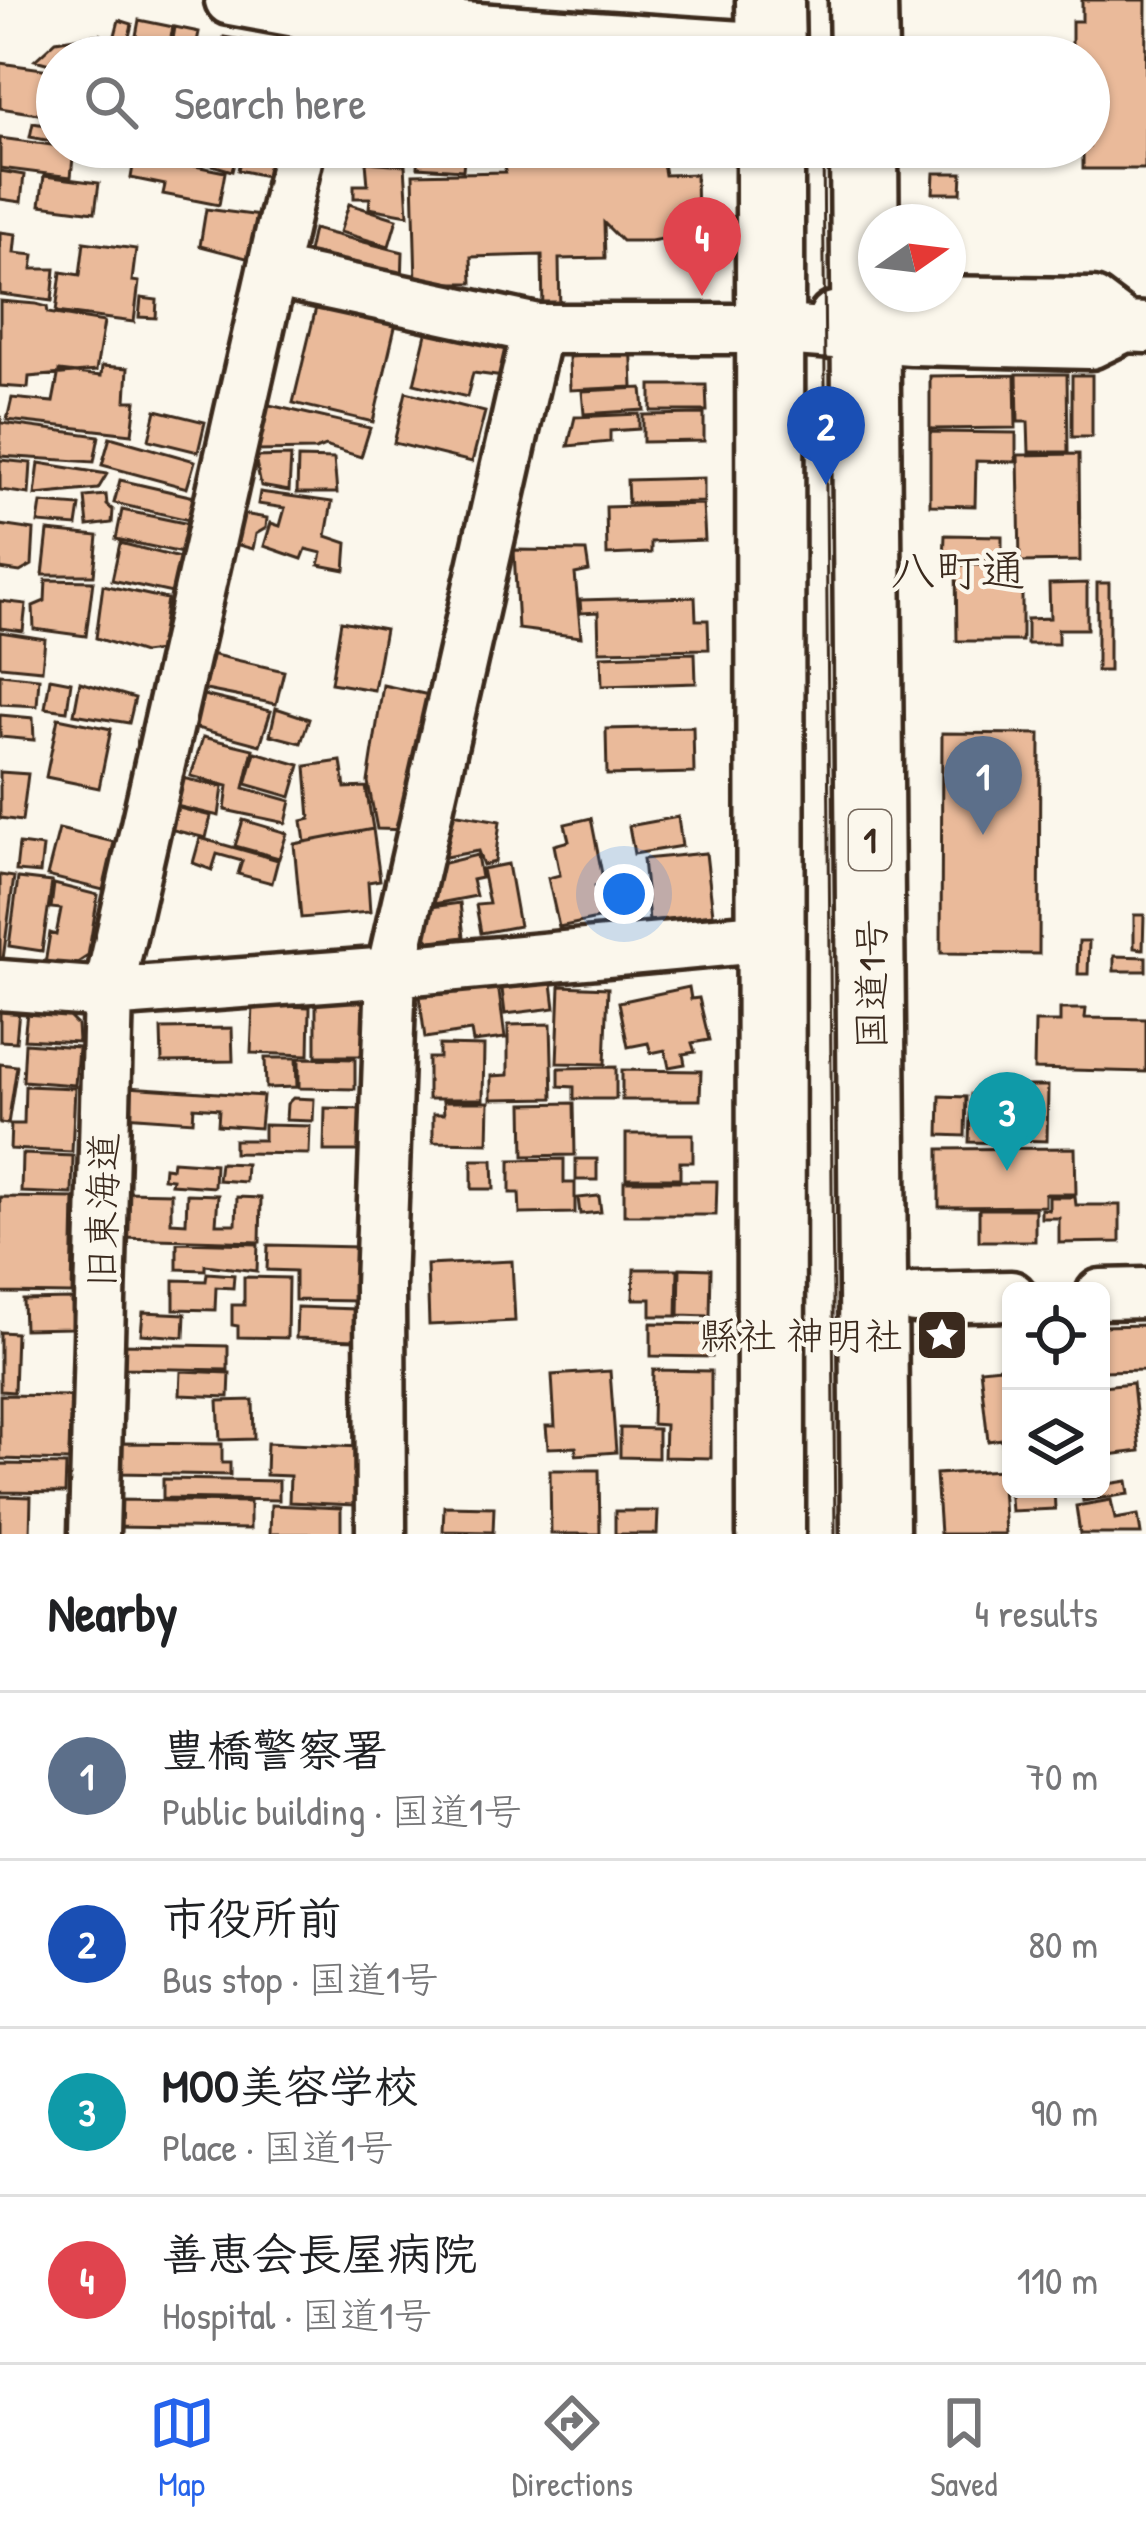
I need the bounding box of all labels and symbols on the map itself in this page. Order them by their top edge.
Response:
pin: 4 [663,197,741,296]
north arrow [858,204,966,312]
pin: 2 [787,386,865,485]
district label: 八町通 [890,539,1026,600]
pin: 1 [944,736,1022,835]
road number: 1 [849,810,891,870]
your location [594,864,654,924]
street label: 国道1号 [844,918,897,1050]
pin: 3 [968,1072,1046,1171]
street label: 旧東海道 [74,1132,129,1288]
place icon: 縣社 神明社 [914,1307,970,1363]
place label: 縣社 神明社 [699,1308,903,1361]

